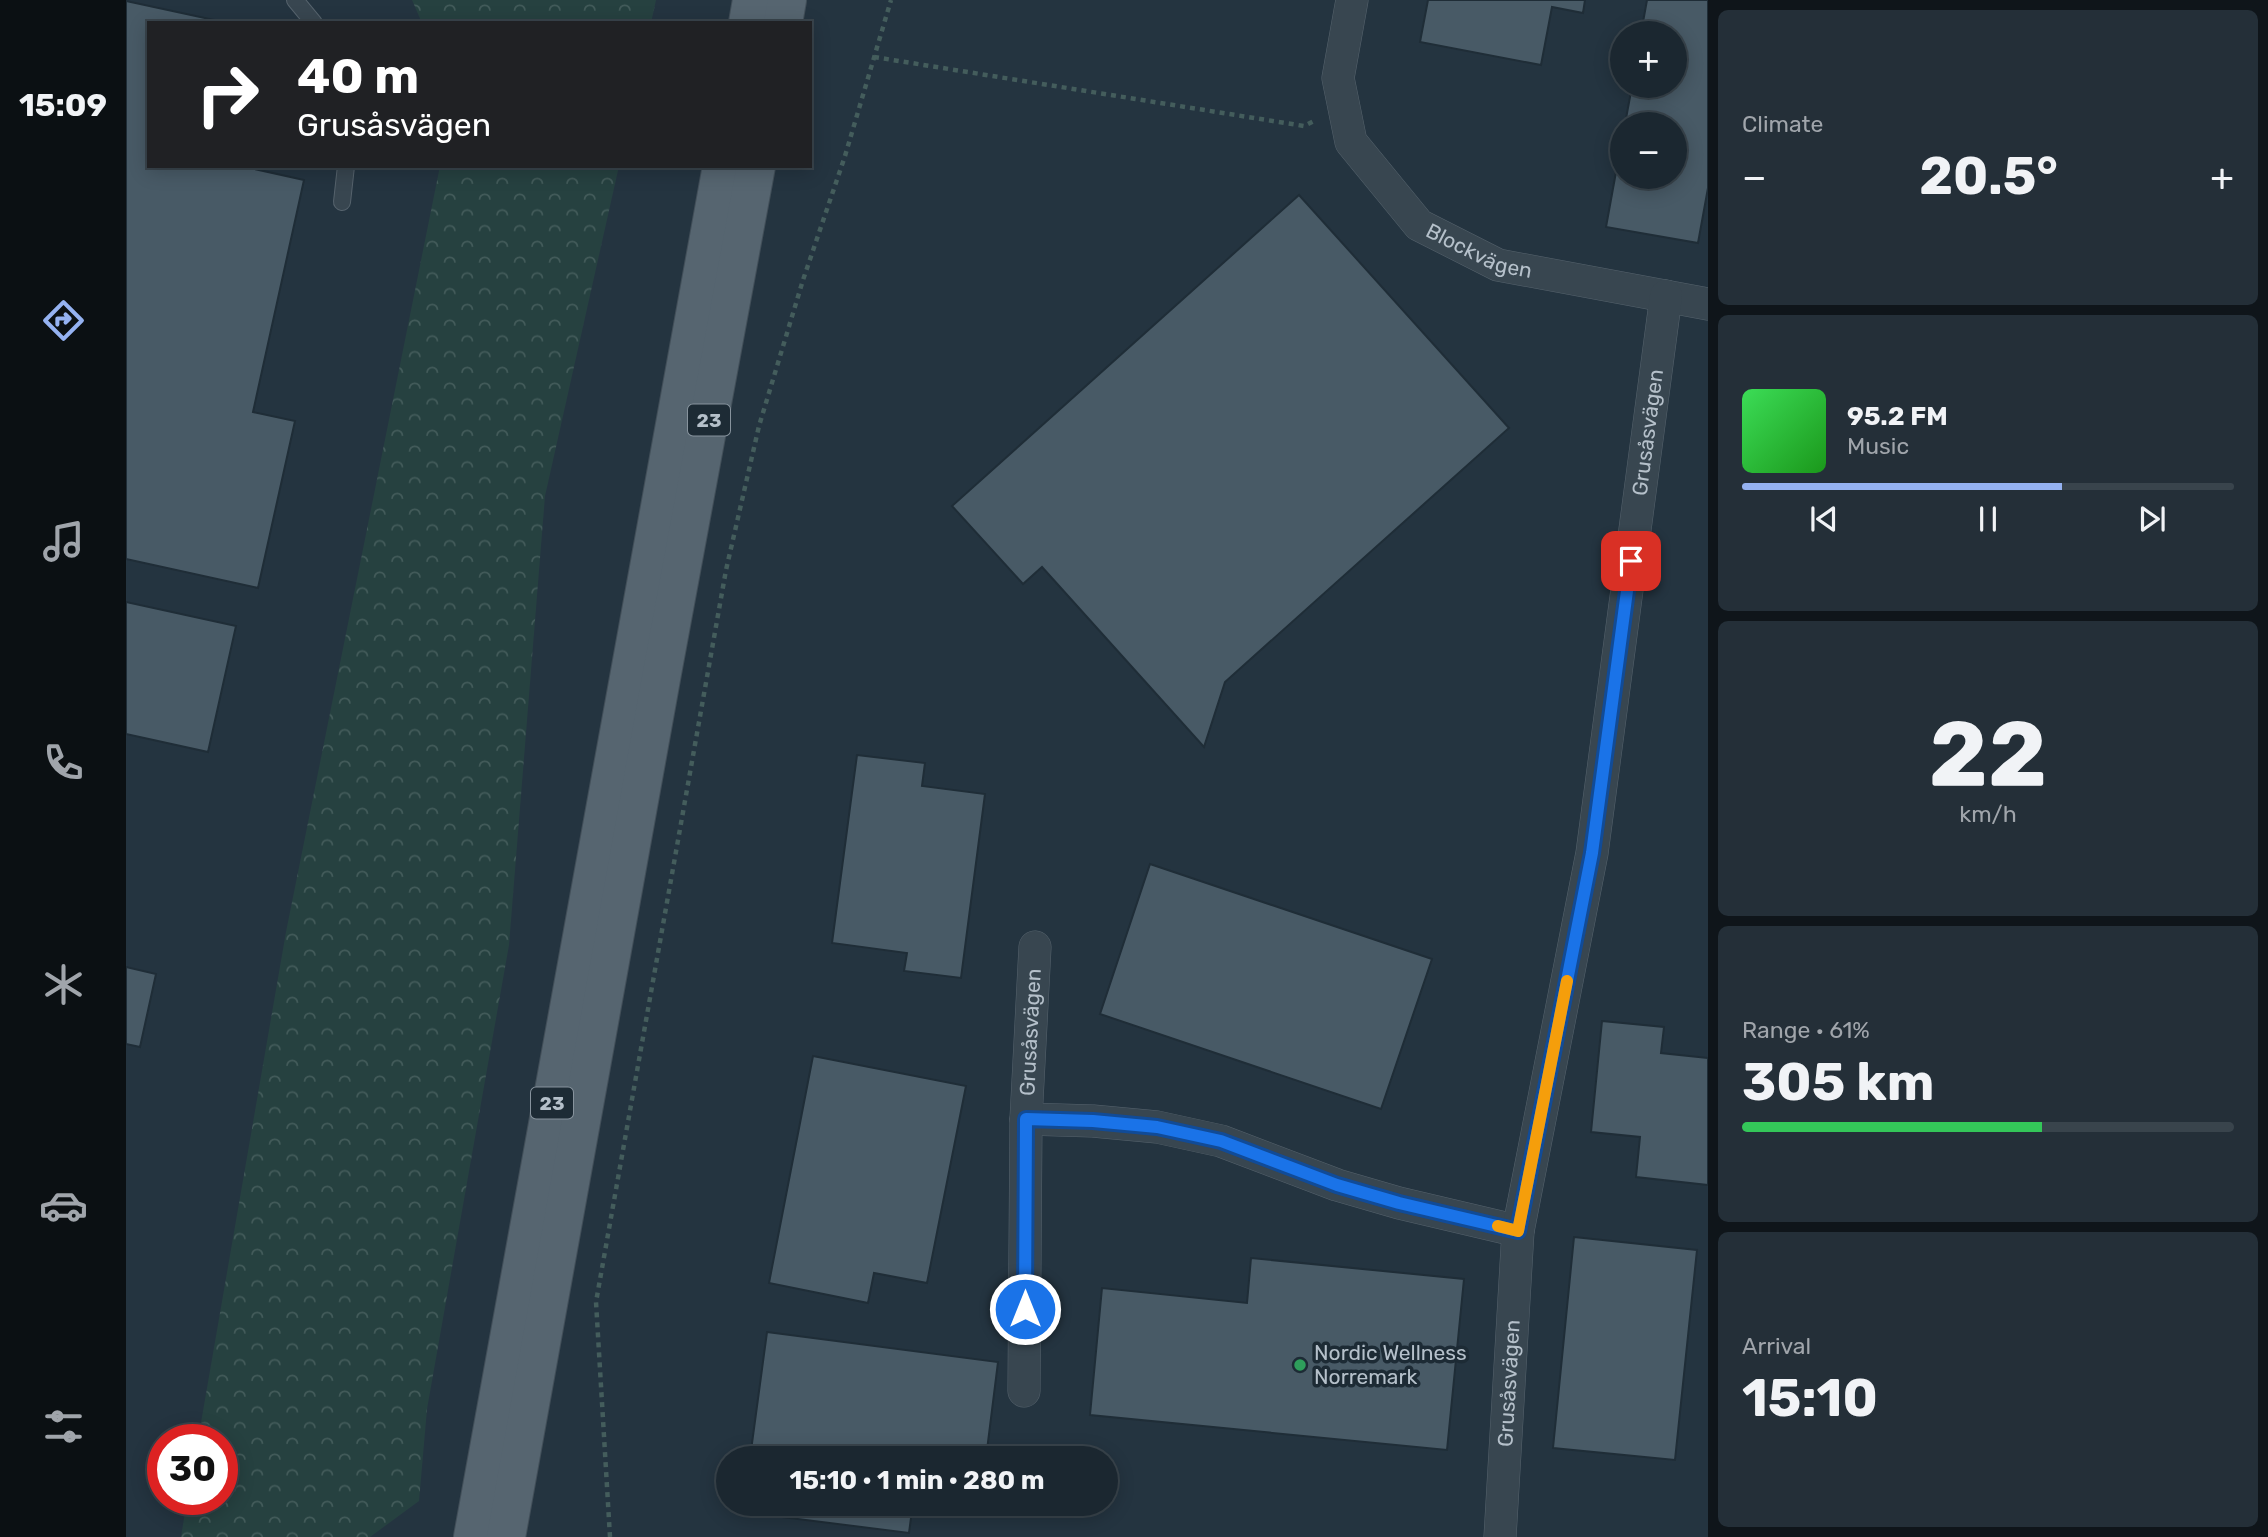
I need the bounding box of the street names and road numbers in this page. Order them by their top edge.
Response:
street label: Blockvägen [1422,218,1534,283]
street label: Grusåsvägen [1627,368,1668,497]
road number: 23 [688,404,730,436]
street label: Grusåsvägen [1014,968,1046,1096]
road number: 23 [531,1088,573,1119]
street label: Grusåsvägen [1492,1319,1525,1448]

